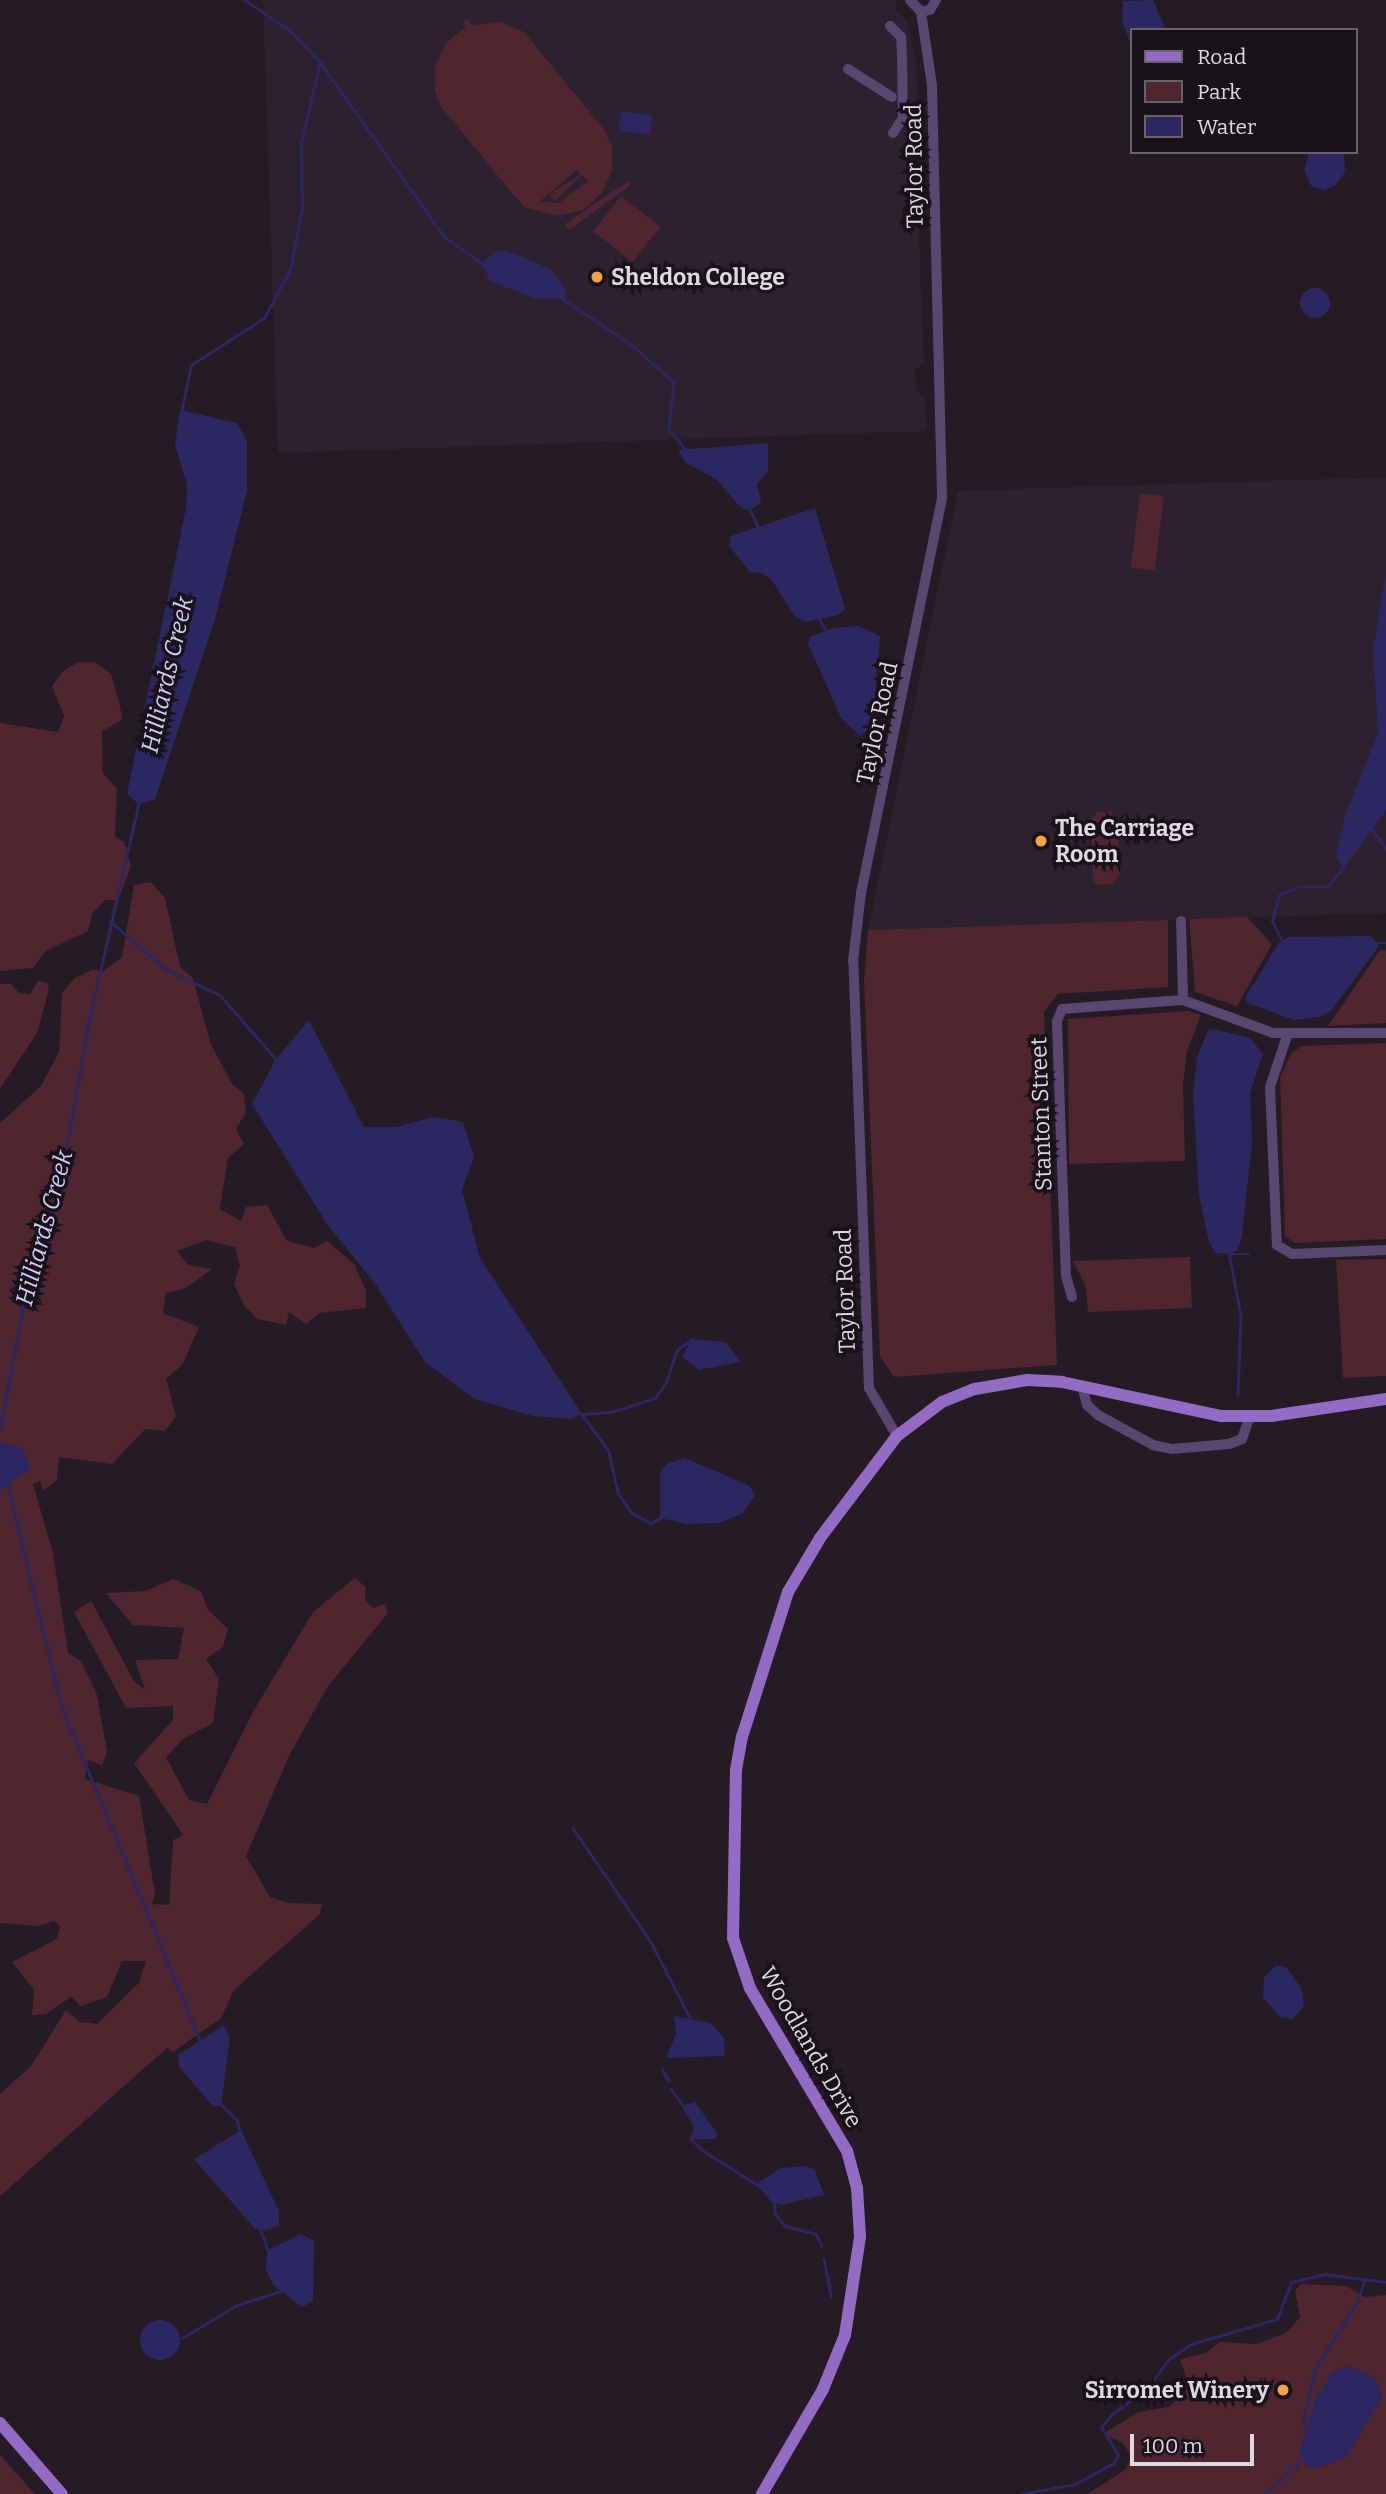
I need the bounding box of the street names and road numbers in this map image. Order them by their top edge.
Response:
street label: Taylor Road [899,103,929,229]
street label: Taylor Road [851,659,903,787]
street label: Stanton Street [1025,1037,1057,1191]
street label: Taylor Road [829,1228,861,1354]
street label: Woodlands Drive [754,1962,868,2132]

